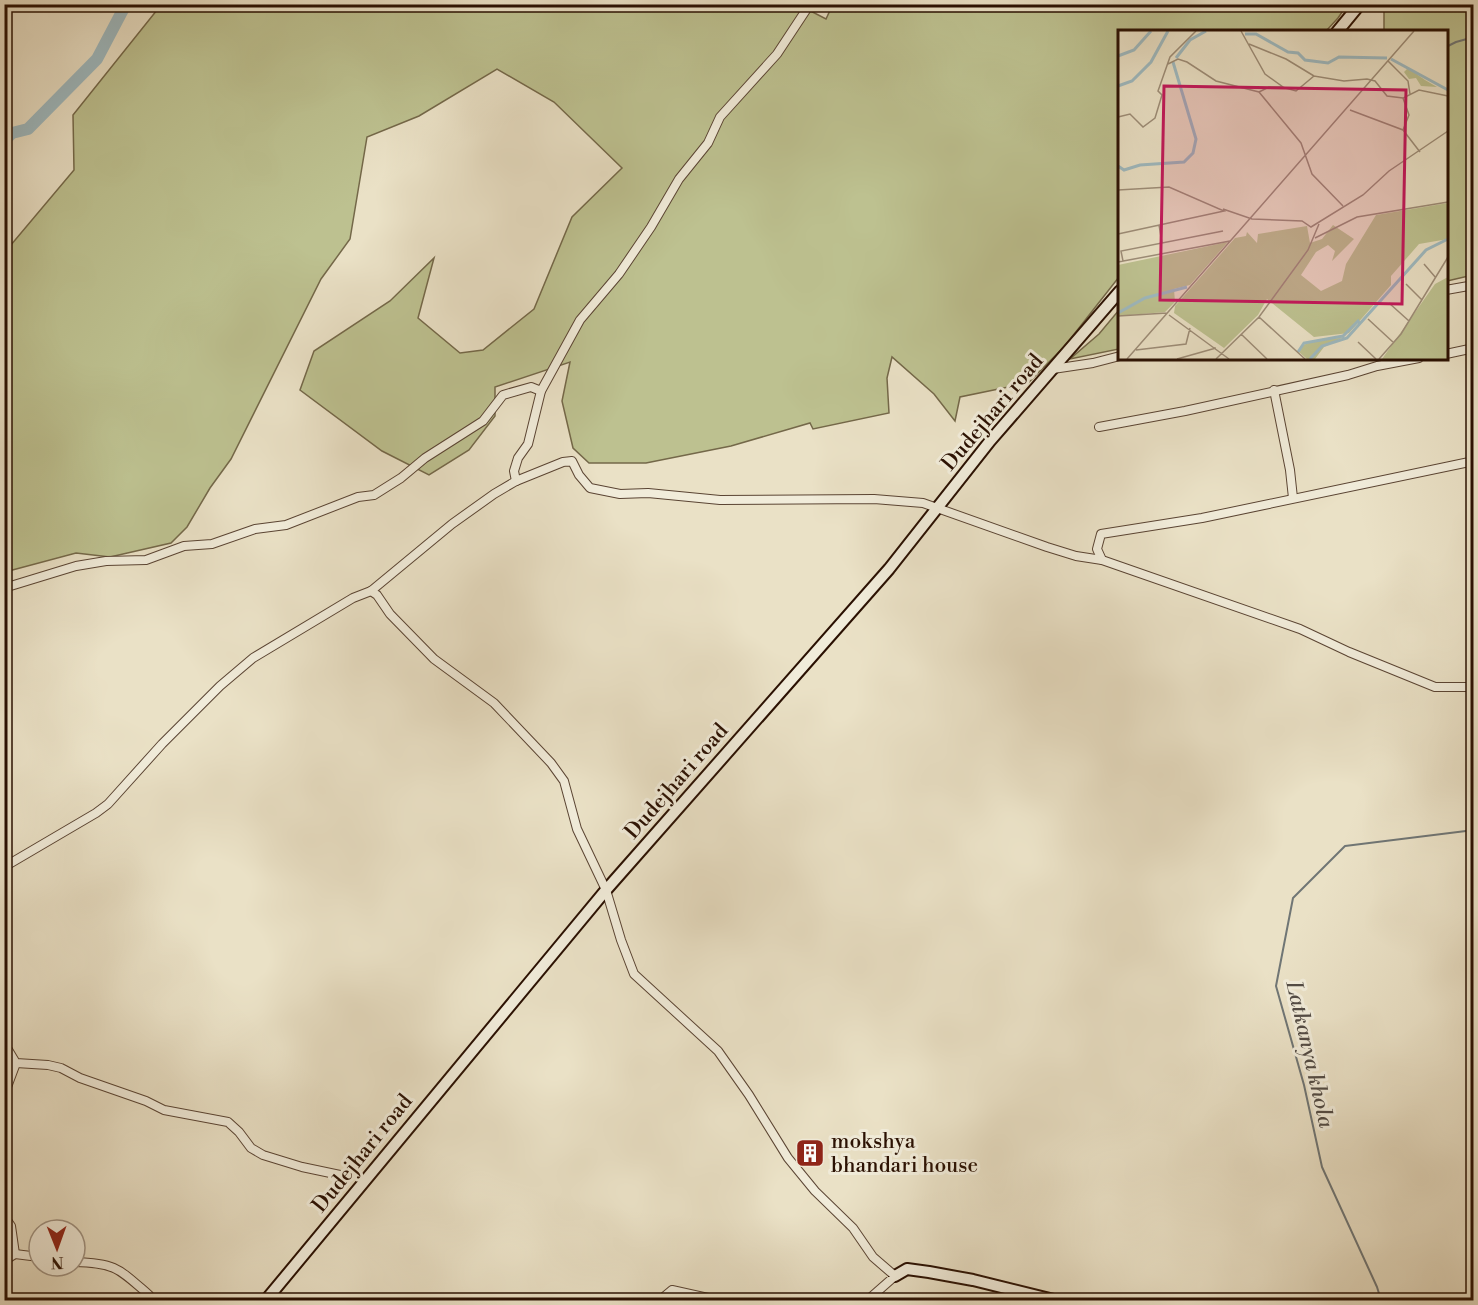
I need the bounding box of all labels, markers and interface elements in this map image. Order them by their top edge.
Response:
inset map [1118,30,1448,360]
street label: Dudejhari road [936,349,1049,476]
street label: Dudejhari road [619,718,734,845]
water label: Latkanya khola [1279,977,1340,1131]
street label: Dudejhari road [307,1089,418,1218]
place label: mokshya bhandari house [831,1129,978,1179]
building icon: mokshya bhandari house [794,1137,826,1169]
north arrow [27,1218,87,1278]
text: N [50,1252,64,1272]

